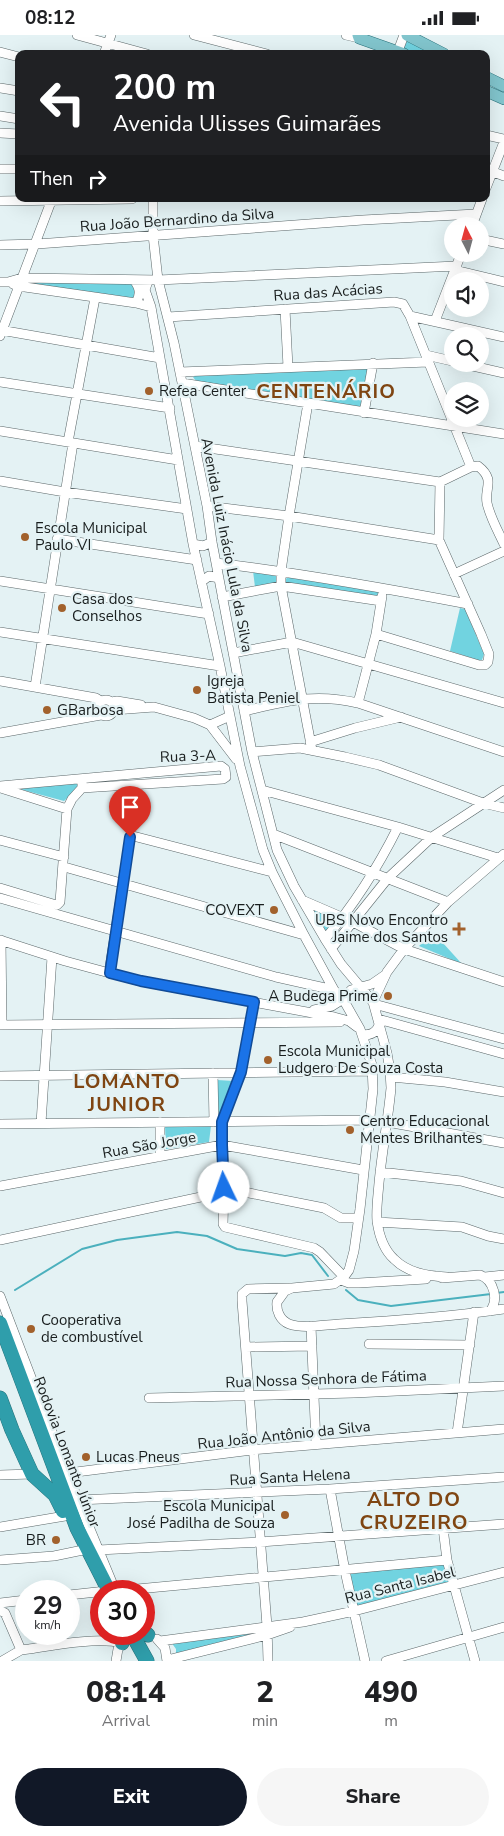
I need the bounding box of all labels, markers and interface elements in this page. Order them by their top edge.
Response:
text: 08:12 [25,5,75,31]
text: 200 m [113,64,216,111]
icon: left [30,70,95,135]
text: Avenida Ulisses Guimarães [113,109,381,139]
icon: right [83,165,111,193]
text: Then [30,166,73,192]
street label: Rua João Bernardino da Silva [79,203,275,237]
north arrow [444,217,489,263]
map controls [444,217,489,427]
button: sound [444,272,489,317]
street label: Rua das Acácias [273,278,383,306]
button: search [444,327,489,372]
district label: CENTENÁRIO [256,378,396,405]
place label: Refea Center [159,381,247,401]
button: layers [444,382,489,427]
marker: Refea Center [143,385,155,397]
street label: Avenida Luiz Inácio Lula da Silva [196,436,258,654]
place label: Escola Municipal Paulo VI [35,518,148,555]
marker: Escola Municipal Paulo VI [19,531,31,543]
place label: Casa dos Conselhos [72,589,142,626]
marker: Casa dos Conselhos [56,602,68,614]
place label: Igreja Batista Peniel [207,671,300,708]
marker: Igreja Batista Peniel [191,684,203,696]
place label: GBarbosa [57,700,124,720]
marker: GBarbosa [41,704,53,716]
street label: Rua 3-A [160,745,217,767]
pin [109,786,151,837]
icon: arrive [116,793,144,821]
place label: COVEXT [205,900,264,920]
marker: COVEXT [268,904,280,916]
place label: UBS Novo Encontro Jaime dos Santos [315,910,448,947]
marker: UBS Novo Encontro Jaime dos Santos [452,922,466,936]
place label: A Budega Prime [268,986,378,1006]
marker: A Budega Prime [382,990,394,1002]
place label: Escola Municipal Ludgero De Souza Costa [278,1041,443,1078]
marker: Escola Municipal Ludgero De Souza Costa [262,1054,274,1066]
district label: LOMANTO JUNIOR [73,1068,181,1118]
place label: Centro Educacional Mentes Brilhantes [360,1111,490,1148]
marker: Centro Educacional Mentes Brilhantes [344,1124,356,1136]
street label: Rua São Jorge [101,1127,197,1163]
position arrow [197,1161,249,1213]
place label: Cooperativa de combustível [41,1310,143,1347]
marker: Cooperativa de combustível [25,1323,37,1335]
street label: Rua Nossa Senhora de Fátima [225,1365,427,1393]
street label: Rodovia Lomanto Júnior [29,1374,105,1531]
street label: Rua João Antônio da Silva [197,1416,371,1454]
place label: Lucas Pneus [96,1447,180,1467]
marker: Lucas Pneus [80,1451,92,1463]
street label: Rua Santa Helena [229,1464,351,1490]
district label: ALTO DO CRUZEIRO [359,1486,469,1536]
place label: Escola Municipal José Padilha de Souza [126,1496,276,1533]
marker: Escola Municipal José Padilha de Souza [279,1509,291,1521]
place label: BR [26,1530,46,1550]
marker: BR [50,1534,62,1546]
street label: Rua Santa Isabel [343,1561,458,1608]
speed limit sign: 30 [90,1580,155,1645]
text: 29 [32,1589,63,1623]
text: km/h [34,1617,61,1633]
text: 08:14 [86,1672,166,1713]
text: 2 [256,1672,274,1713]
text: 490 [364,1672,418,1713]
text: Arrival [102,1710,150,1732]
text: min [252,1710,278,1732]
text: m [384,1710,398,1732]
button: Exit [15,1768,247,1826]
button: Share [257,1768,489,1826]

